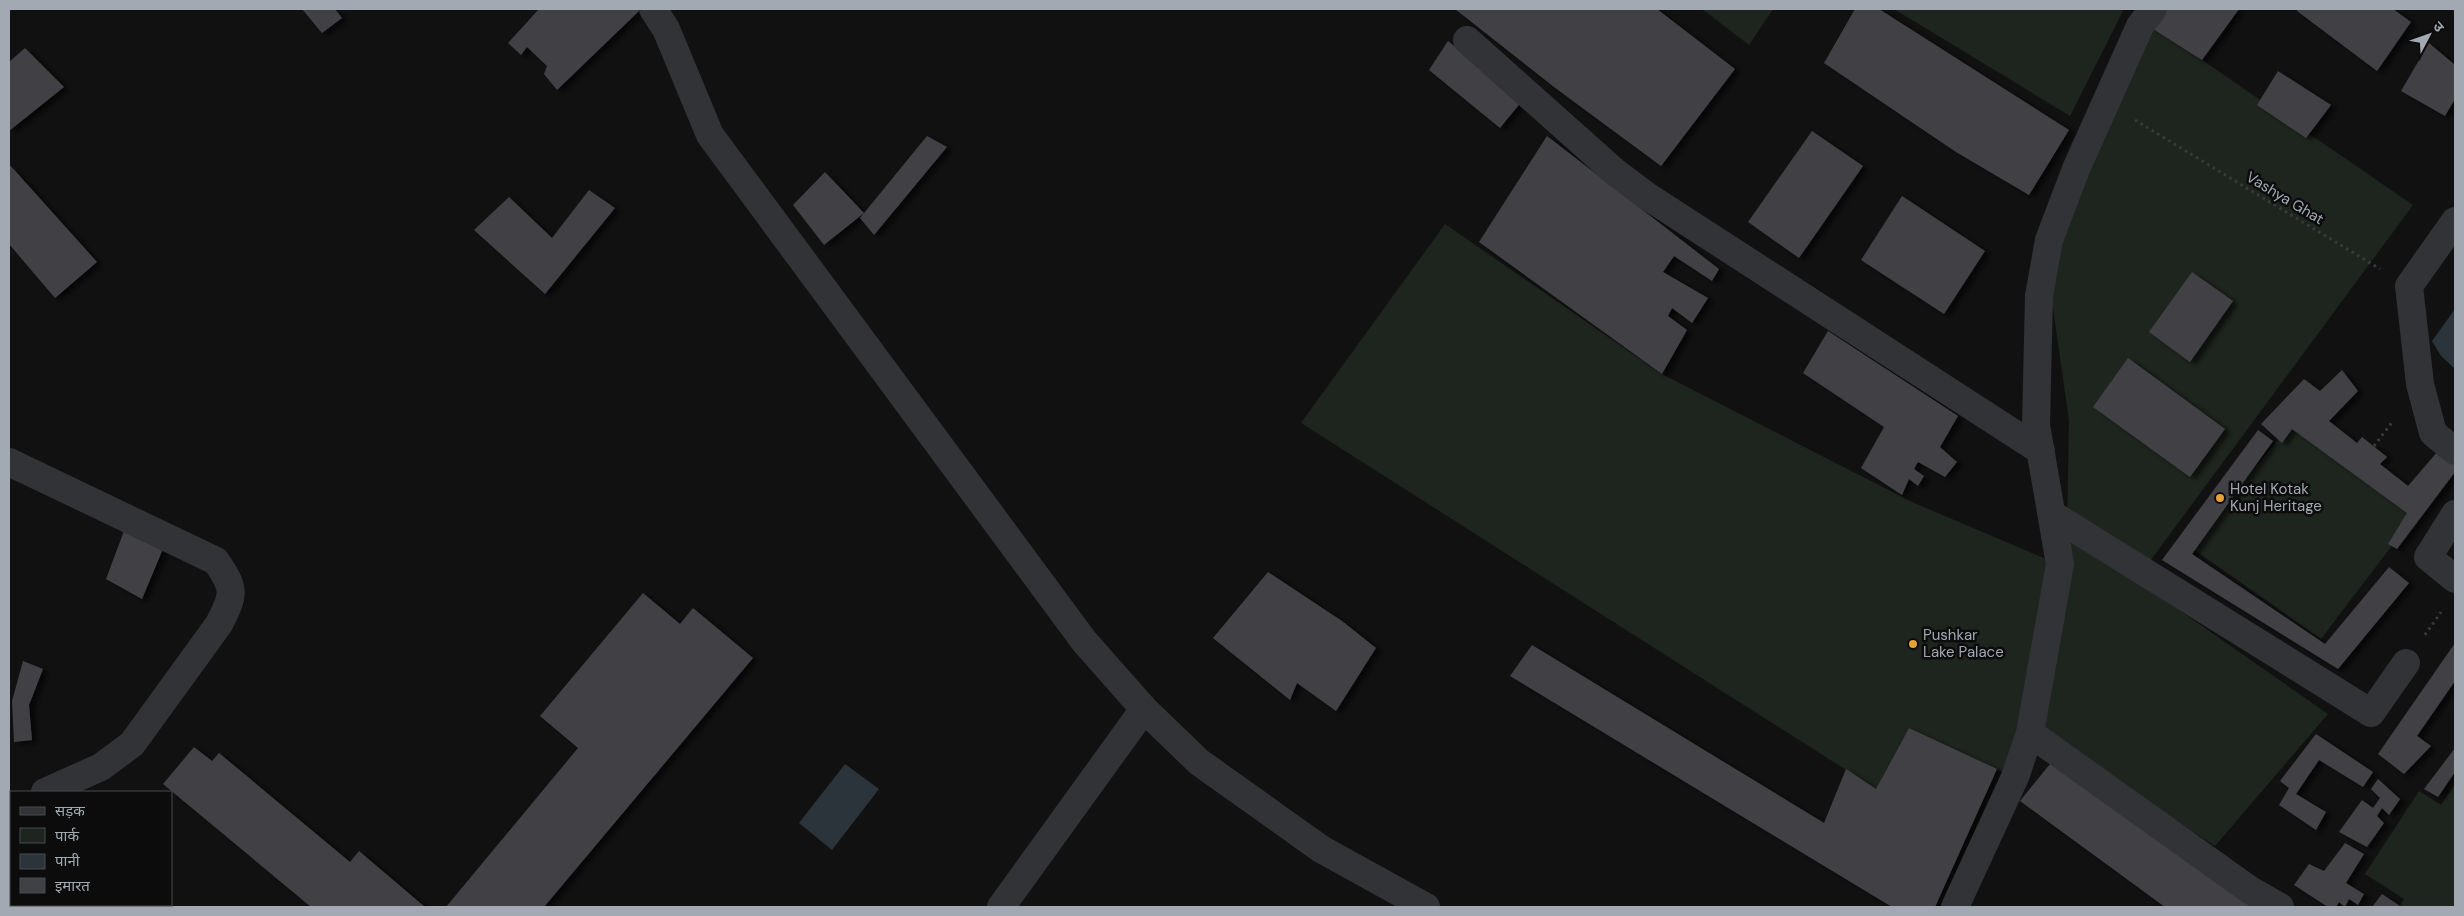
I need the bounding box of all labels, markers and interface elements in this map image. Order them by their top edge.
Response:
north arrow [2404,10,2454,60]
text: उ [2429,17,2449,36]
street label: Vashya Ghat [2243,167,2328,229]
place label: Hotel Kotak Kunj Heritage [2230,479,2322,516]
marker: Hotel Kotak Kunj Heritage [2214,492,2226,504]
place label: Pushkar Lake Palace [1923,625,2004,662]
marker: Pushkar Lake Palace [1907,638,1919,650]
legend [10,791,172,906]
text: सड़क [55,801,85,821]
text: पार्क [55,826,79,846]
text: पानी [55,851,81,871]
text: इमारत [55,876,90,896]

